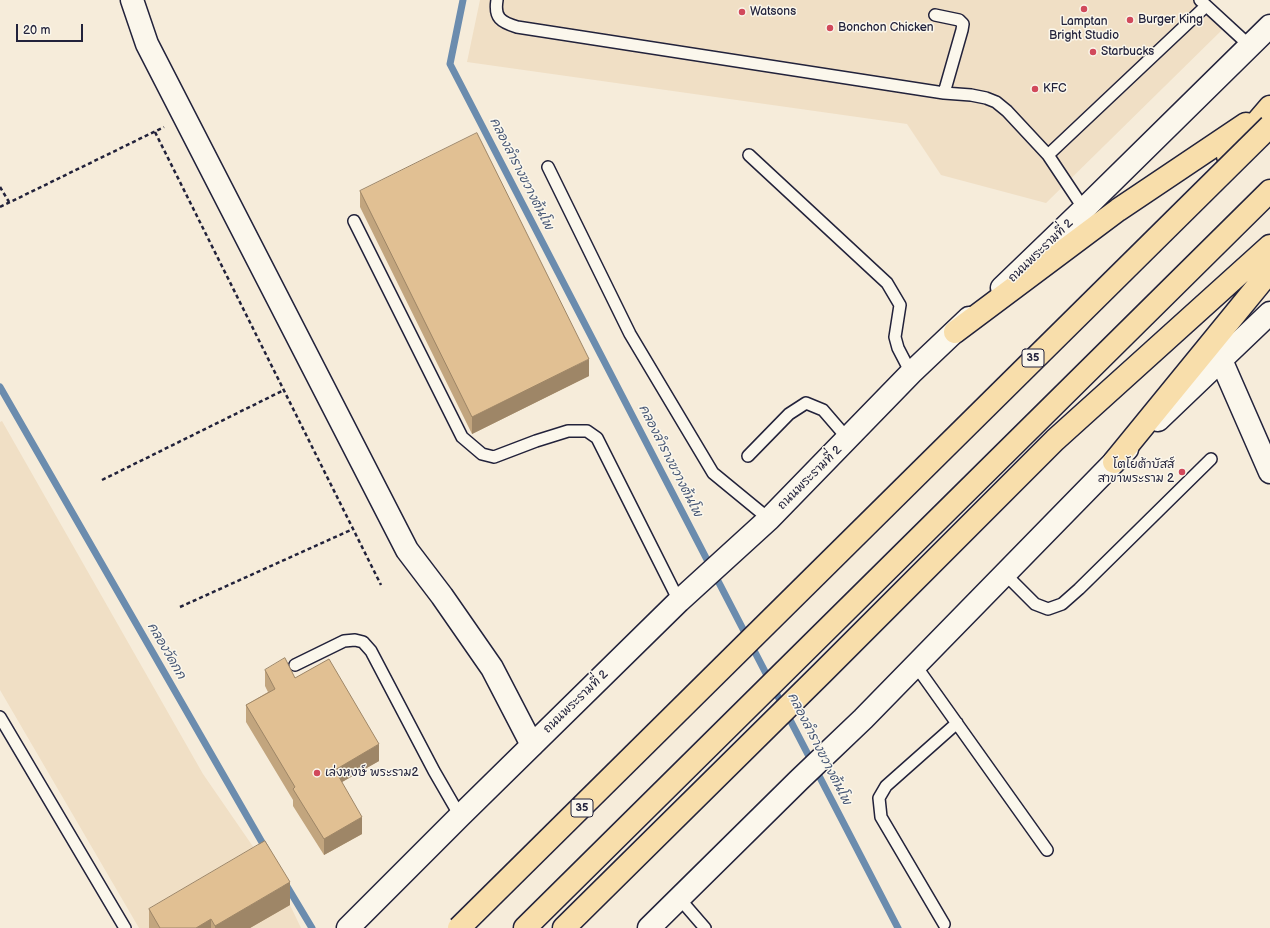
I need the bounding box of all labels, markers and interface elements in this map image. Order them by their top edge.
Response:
marker: Lamptan Bright Studio [1079,4,1089,14]
place label: Watsons [750,5,796,19]
marker: Watsons [737,7,747,17]
place label: Burger King [1138,13,1203,27]
place label: Lamptan Bright Studio [1049,15,1119,43]
marker: Burger King [1125,15,1135,25]
scale bar [18,16,85,42]
place label: Bonchon Chicken [838,21,934,35]
text: 20 m [23,23,50,38]
marker: Bonchon Chicken [825,23,835,33]
place label: Starbucks [1101,45,1154,59]
marker: Starbucks [1088,47,1098,57]
place label: KFC [1043,82,1066,96]
marker: KFC [1030,84,1040,94]
water label: คลองลำรางขวางต้นโพ [486,115,556,233]
street label: ถนนพระรามที่ 2 [1006,217,1076,285]
road number: 35 [1022,349,1044,367]
water label: คลองลำรางขวางต้นโพ [635,402,705,520]
street label: ถนนพระรามที่ 2 [775,443,845,513]
place label: โตโยต้าบัสส์ สาขาพระราม 2 [1098,458,1174,486]
marker: โตโยต้าบัสส์ สาขาพระราม 2 [1177,467,1187,477]
water label: คลองวัดกก [144,620,188,682]
street label: ถนนพระรามที่ 2 [541,668,611,736]
water label: คลองลำรางขวางต้นโพ [784,690,854,808]
place label: เล่งหงษ์ พระราม2 [325,766,419,780]
marker: เล่งหงษ์ พระราม2 [312,768,322,778]
road number: 35 [571,799,593,817]

